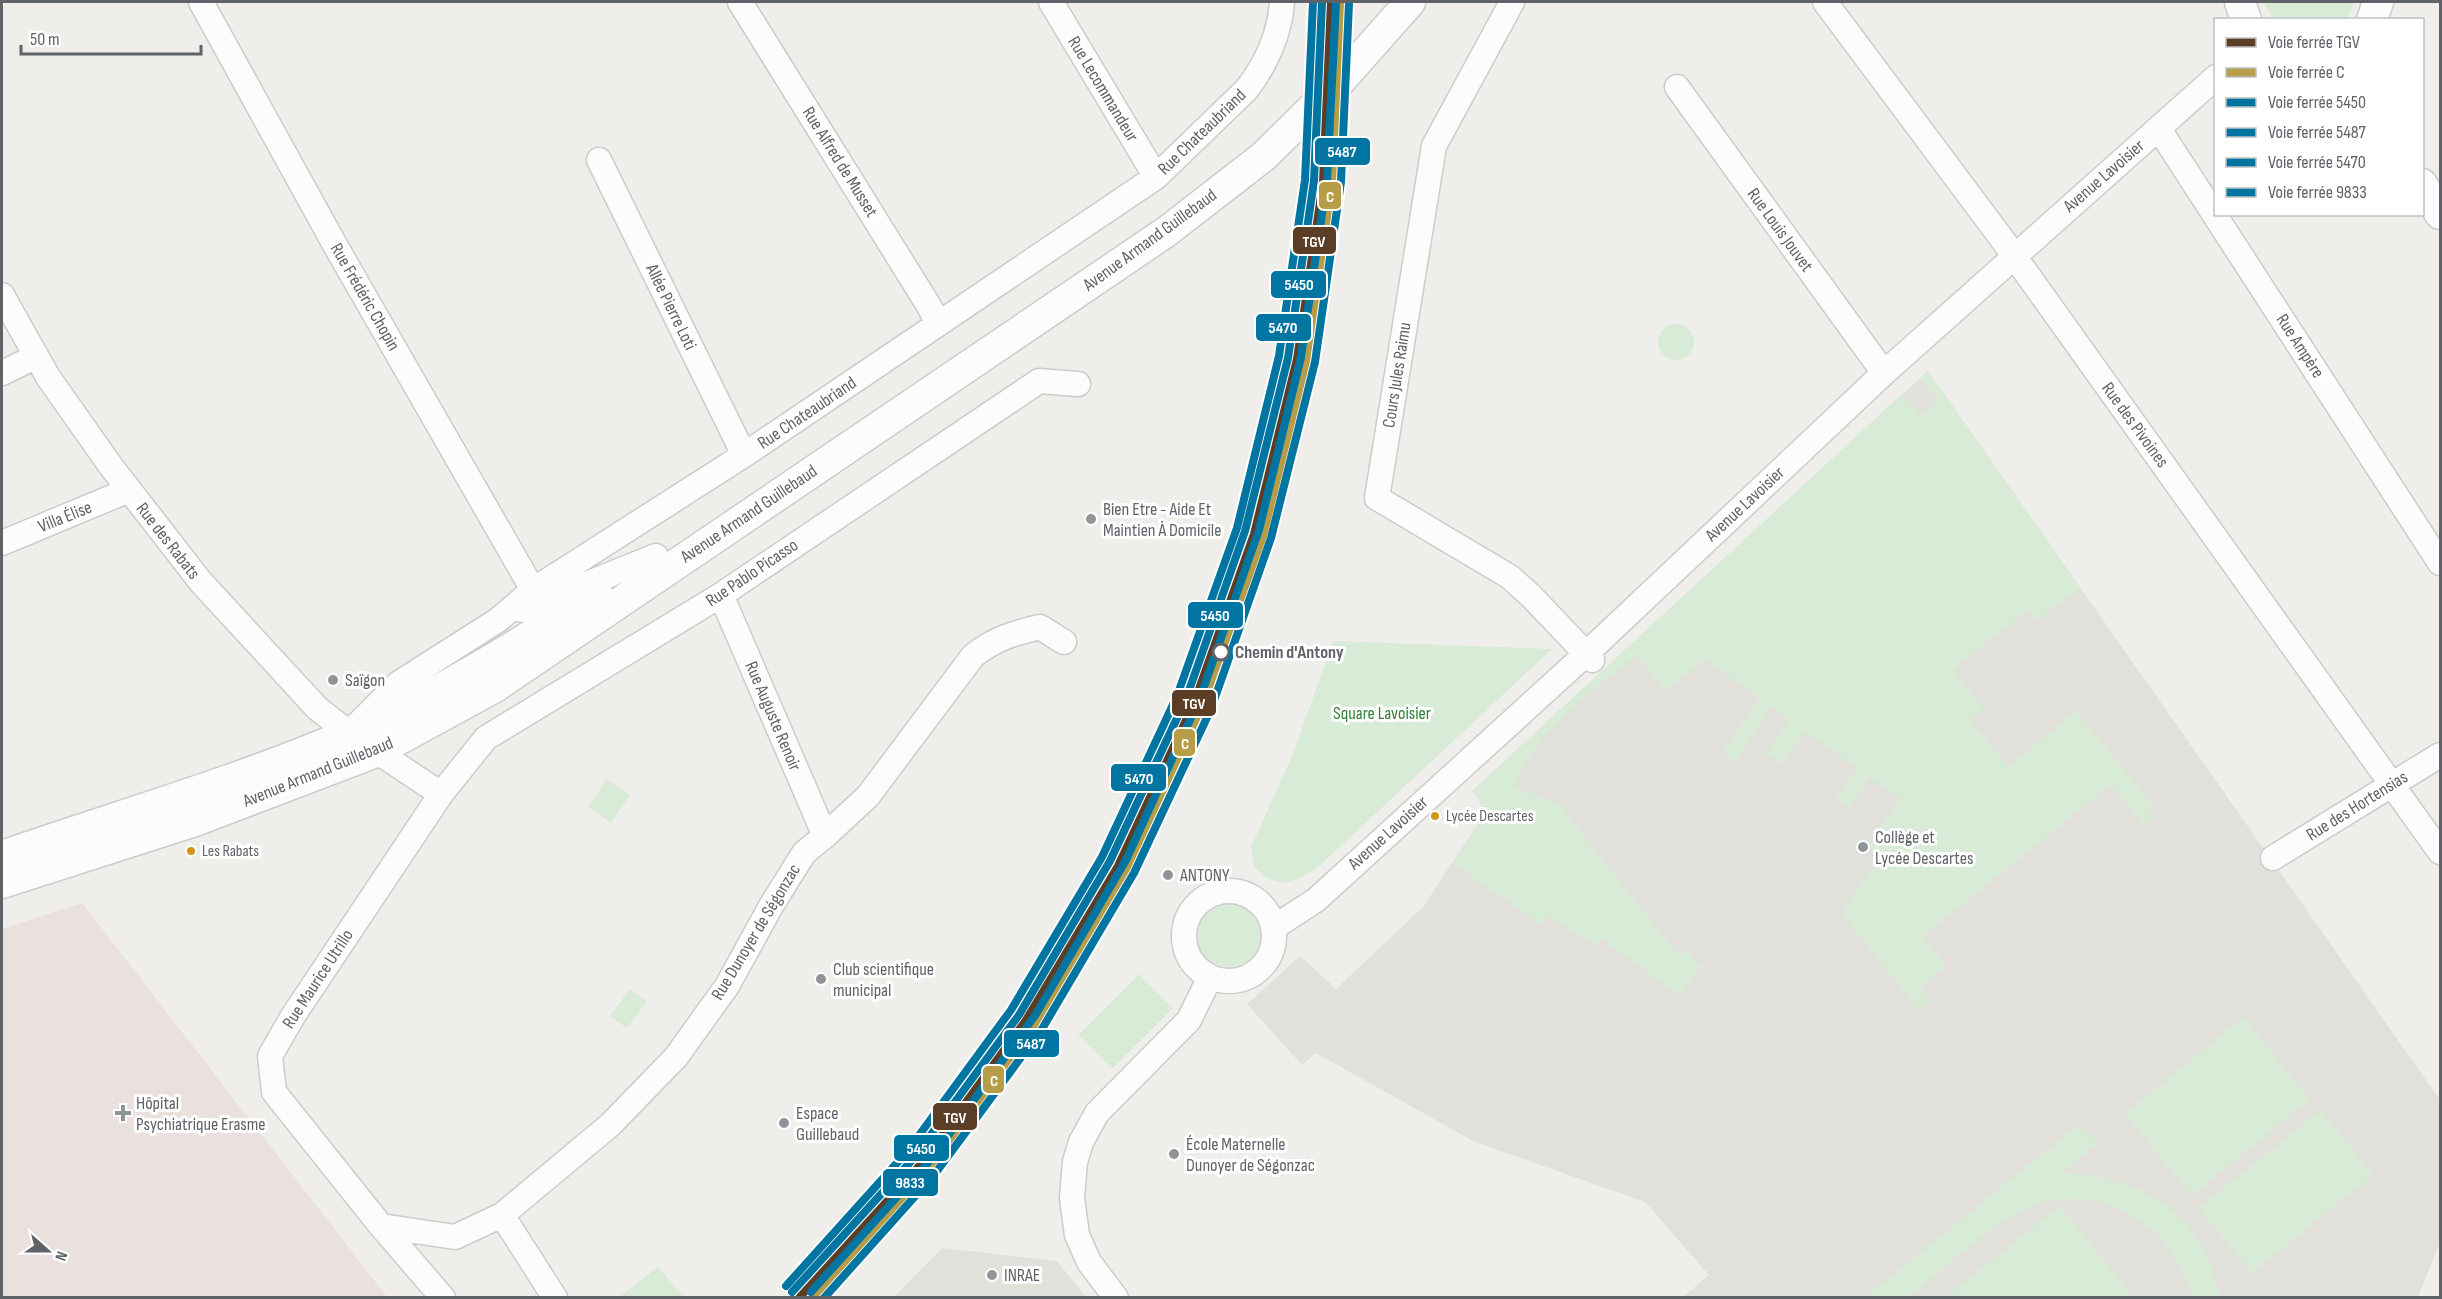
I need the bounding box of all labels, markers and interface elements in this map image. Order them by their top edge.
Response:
scale bar [21,18,201,56]
legend [2214,18,2424,216]
text: 50 m [30,29,60,50]
street label: Rue Lecommandeur [1063,32,1143,146]
text: Voie ferrée TGV [2268,32,2360,53]
text: Voie ferrée C [2268,62,2345,83]
street label: Rue Chateaubriand [1154,85,1250,179]
text: Voie ferrée 5450 [2268,92,2366,113]
street label: Rue Alfred de Musset [798,103,883,221]
text: Voie ferrée 5487 [2268,122,2367,143]
street label: Avenue Lavoisier [2059,135,2149,217]
line badge: 5487 [1314,137,1371,166]
text: 5487 [1328,143,1357,162]
text: Voie ferrée 5470 [2268,152,2366,173]
line badge: C [1318,181,1342,210]
text: Voie ferrée 9833 [2268,182,2367,203]
street label: Rue Louis Jouvet [1743,184,1818,276]
street label: Avenue Armand Guillebaud [1078,185,1221,296]
text: C [1326,188,1334,207]
line badge: TGV [1292,226,1337,255]
text: TGV [1303,233,1326,252]
street label: Rue Frédéric Chopin [326,240,404,354]
street label: Allée Pierre Loti [641,260,701,353]
line badge: 5450 [1270,270,1327,299]
text: 5450 [1284,276,1314,295]
street label: Rue Ampère [2271,310,2329,382]
line badge: 5470 [1255,313,1312,342]
text: 5470 [1269,319,1297,338]
street label: Cours Jules Raimu [1378,321,1416,429]
street label: Rue Chateaubriand [754,372,860,454]
street label: Rue des Pivoines [2097,378,2173,472]
street label: Avenue Armand Guillebaud [676,461,821,568]
street label: Avenue Lavoisier [1700,462,1789,547]
street label: Villa Élise [35,497,95,537]
street label: Rue des Rabats [132,499,204,583]
place label: Bien Etre - Aide Et Maintien À Domicile [1103,499,1221,541]
marker: Bien Etre - Aide Et Maintien À Domicile [1084,512,1098,526]
street label: Rue Pablo Picasso [702,535,802,611]
line badge: 5450 [1187,601,1244,629]
text: 5450 [1200,607,1230,626]
place label: Chemin d'Antony [1235,642,1344,663]
marker: Chemin d'Antony [1212,643,1230,661]
street label: Rue Auguste Renoir [741,658,805,774]
place label: Saïgon [345,670,385,691]
marker: Saïgon [326,673,340,687]
line badge: TGV [1171,689,1217,717]
text: TGV [1183,695,1206,714]
park label: Square Lavoisier [1333,703,1431,724]
line badge: C [1173,728,1196,757]
street label: Avenue Armand Guillebaud [239,732,396,812]
text: C [1181,735,1189,754]
line badge: 5470 [1110,763,1167,792]
street label: Rue des Hortensias [2302,766,2412,846]
text: 5470 [1125,770,1153,789]
street label: Avenue Lavoisier [1343,792,1432,875]
place label: Lycée Descartes [1446,807,1534,826]
marker: Lycée Descartes [1429,810,1441,822]
place label: Collège et Lycée Descartes [1875,827,1973,869]
marker: Collège et Lycée Descartes [1856,840,1870,854]
place label: Les Rabats [202,842,259,861]
marker: Les Rabats [185,845,197,857]
street label: Rue Dunoyer de Ségonzac [707,860,805,1004]
place label: ANTONY [1179,865,1230,886]
marker: ANTONY [1161,868,1175,882]
street label: Rue Maurice Utrillo [278,926,358,1032]
place label: Club scientifique municipal [833,959,934,1001]
marker: Club scientifique municipal [814,972,828,986]
line badge: 5487 [1003,1029,1060,1058]
text: 5487 [1017,1035,1046,1054]
line badge: C [982,1065,1005,1094]
text: C [990,1072,998,1091]
place label: Hôpital Psychiatrique Erasme [136,1093,266,1135]
line badge: TGV [932,1102,978,1131]
place label: Espace Guillebaud [796,1103,859,1145]
marker: Hôpital Psychiatrique Erasme [114,1104,132,1122]
text: TGV [944,1109,967,1128]
marker: Espace Guillebaud [777,1116,791,1130]
line badge: 5450 [893,1134,950,1162]
place label: École Maternelle Dunoyer de Ségonzac [1186,1134,1315,1176]
text: 5450 [906,1140,936,1159]
marker: École Maternelle Dunoyer de Ségonzac [1167,1147,1181,1161]
line badge: 9833 [882,1168,939,1197]
text: 9833 [895,1174,925,1193]
north arrow [18,1221,78,1281]
text: N [50,1248,71,1263]
place label: INRAE [1004,1265,1040,1286]
marker: INRAE [985,1268,999,1282]

